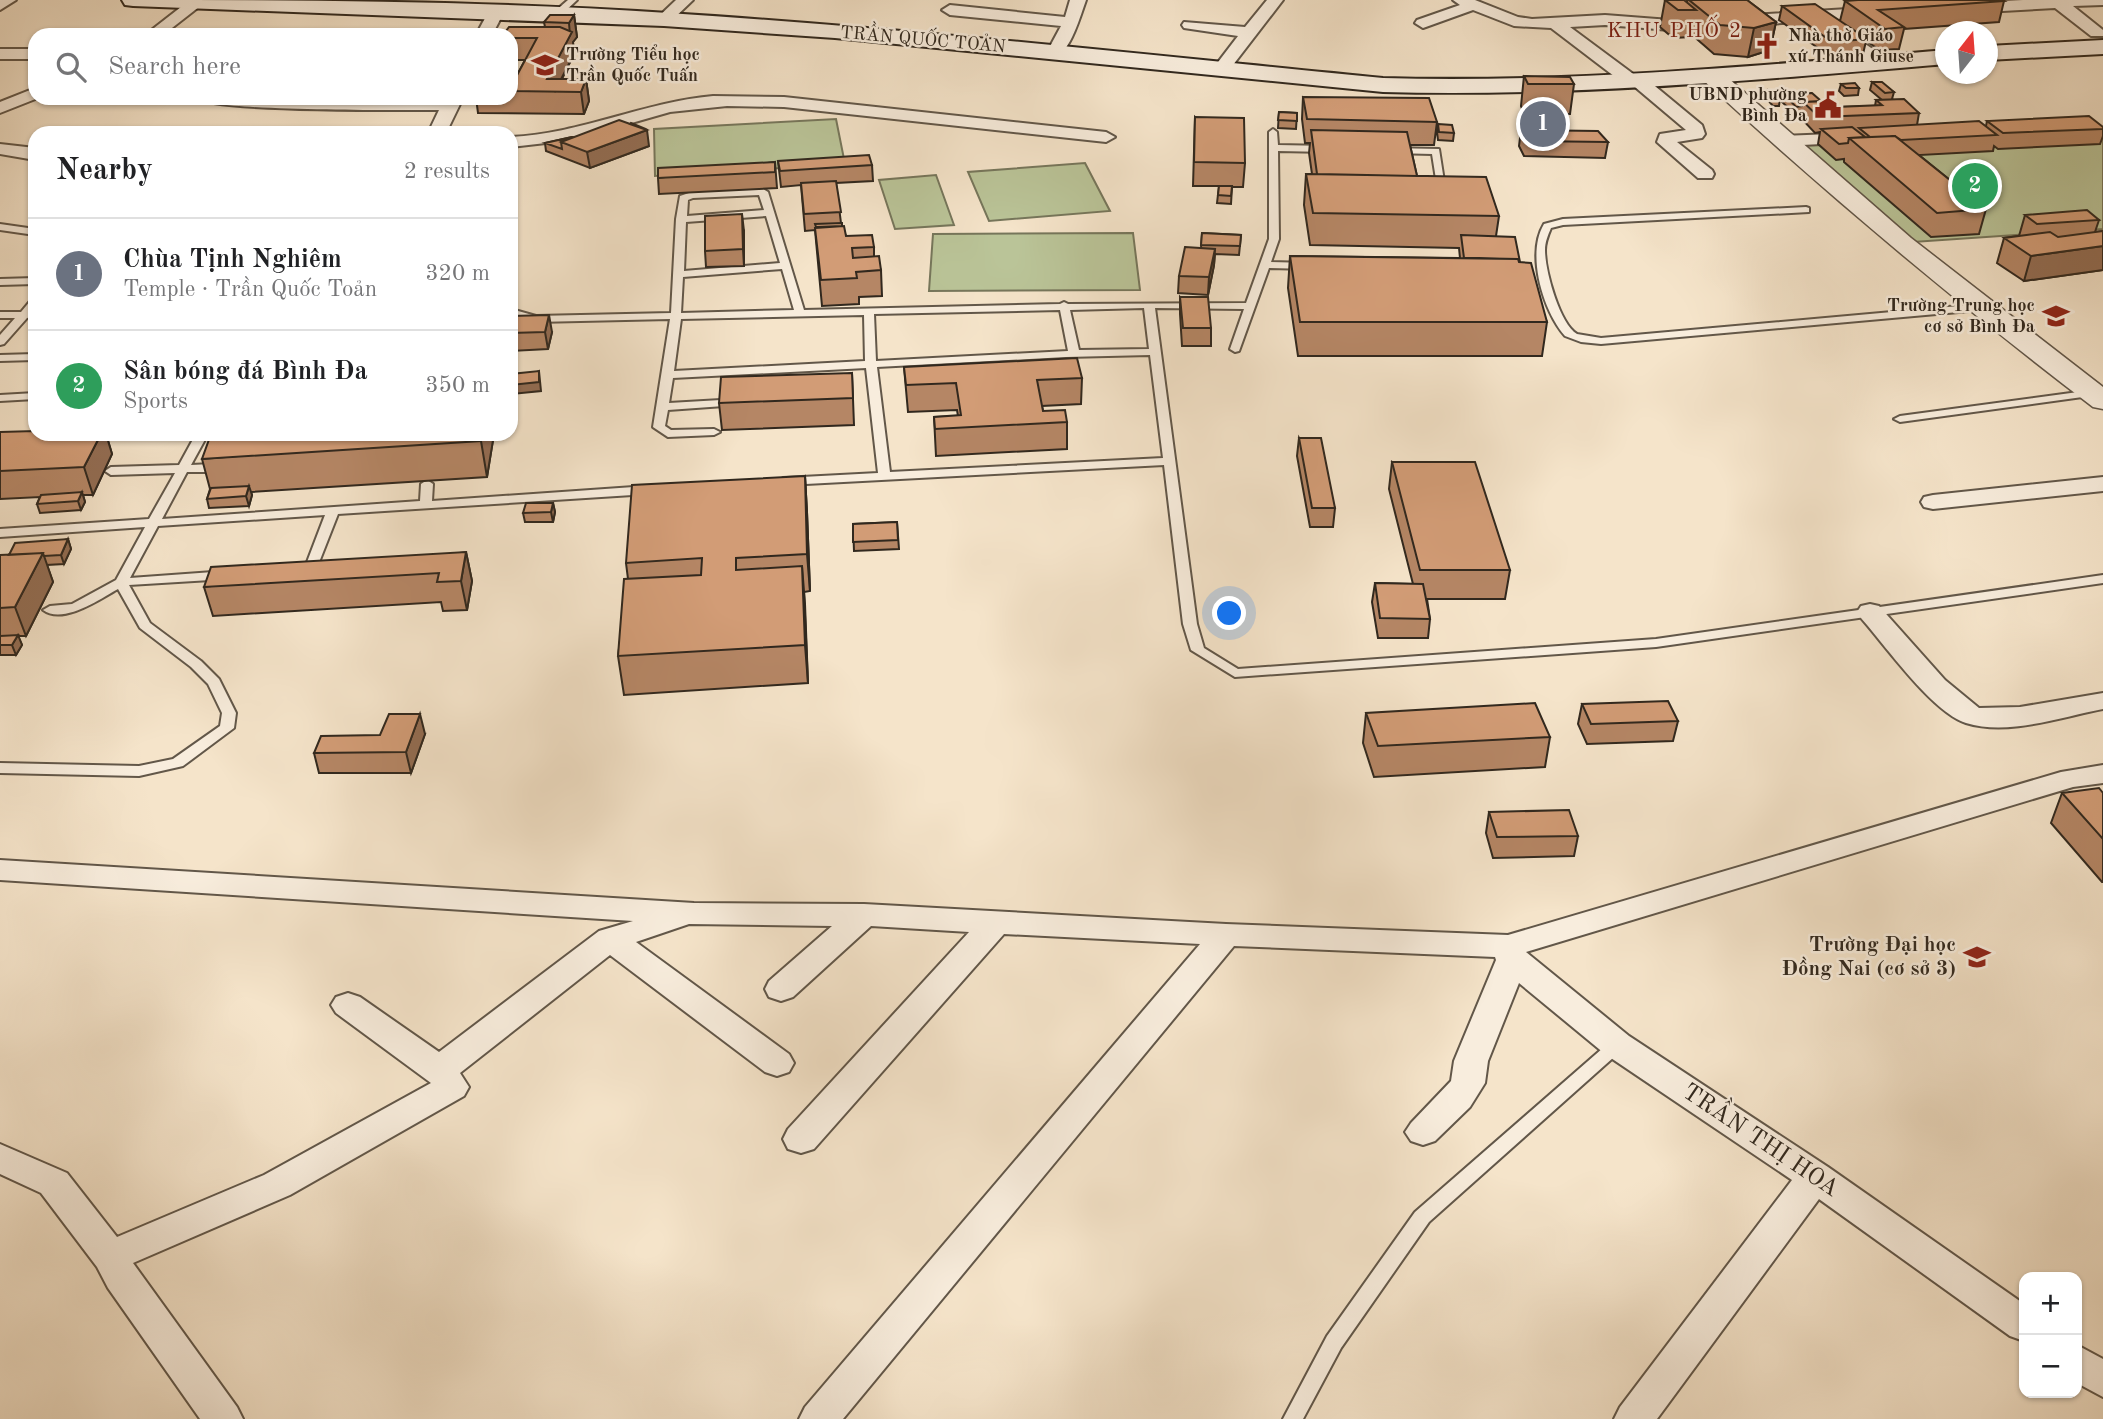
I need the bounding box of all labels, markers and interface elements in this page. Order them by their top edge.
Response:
district label: KHU PHỐ 2 [1607,14,1743,42]
street label: TRẦN QUỐC TOẢN [839,17,1007,56]
north arrow [1935,21,1998,84]
place label: Nhà thờ Giáo xứ Thánh Giuse [1788,27,1914,66]
search box [28,28,518,105]
church icon: Nhà thờ Giáo xứ Thánh Giuse [1752,31,1782,61]
place label: Trường Tiểu học Trần Quốc Tuấn [566,44,700,85]
icon: search [52,48,90,86]
school or university icon: Trường Tiểu học Trần Quốc Tuấn [530,50,560,80]
text: Search here [108,54,241,80]
place label: UBND phường Bình Đa [1688,86,1807,125]
public building icon: UBND phường Bình Đa [1813,90,1843,120]
pin: 1 [1520,98,1566,150]
text: Nearby [56,156,153,186]
text: 2 results [404,160,490,183]
pin: 2 [1952,160,1998,212]
text: Chùa Tịnh Nghiêm [123,247,342,273]
text: 1 [72,262,86,285]
text: 320 m [425,262,490,285]
text: Temple · Trần Quốc Toản [123,278,377,301]
place label: Trường Trung học cơ sở Bình Đa [1887,297,2035,336]
school or university icon: Trường Trung học cơ sở Bình Đa [2041,301,2071,331]
text: Sân bóng đá Bình Đa [123,359,368,385]
text: 2 [72,374,86,397]
text: 350 m [425,374,490,397]
text: Sports [123,390,188,413]
your location [1212,596,1246,630]
place label: Trường Đại học Đồng Nai (cơ sở 3) [1781,935,1956,980]
school or university icon: Trường Đại học Đồng Nai (cơ sở 3) [1962,942,1992,972]
street label: TRẦN THỊ HOA [1678,1073,1847,1202]
map controls [2019,1272,2082,1398]
button: + [2019,1272,2082,1335]
button: − [2019,1335,2082,1398]

